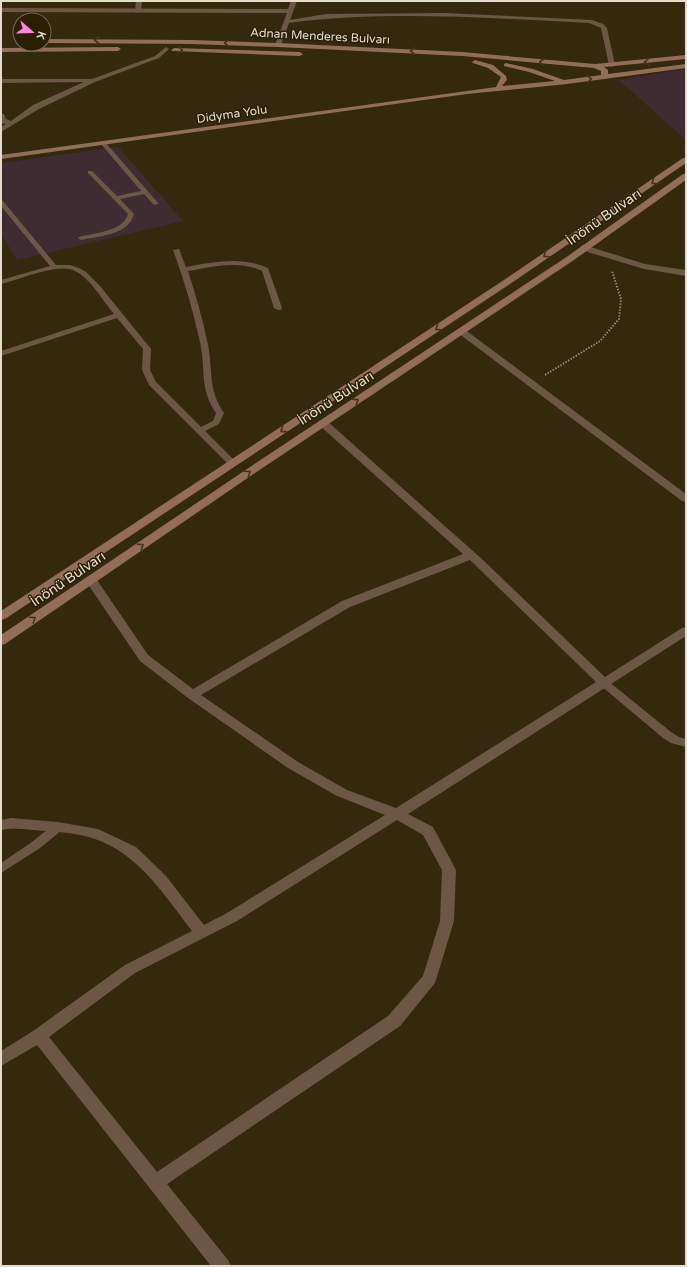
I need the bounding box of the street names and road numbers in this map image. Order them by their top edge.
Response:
street label: Adnan Menderes Bulvarı [250,25,390,47]
street label: Didyma Yolu [196,102,268,126]
street label: İnönü Bulvarı [563,185,645,249]
street label: İnönü Bulvarı [295,367,377,429]
street label: İnönü Bulvarı [27,548,109,610]

